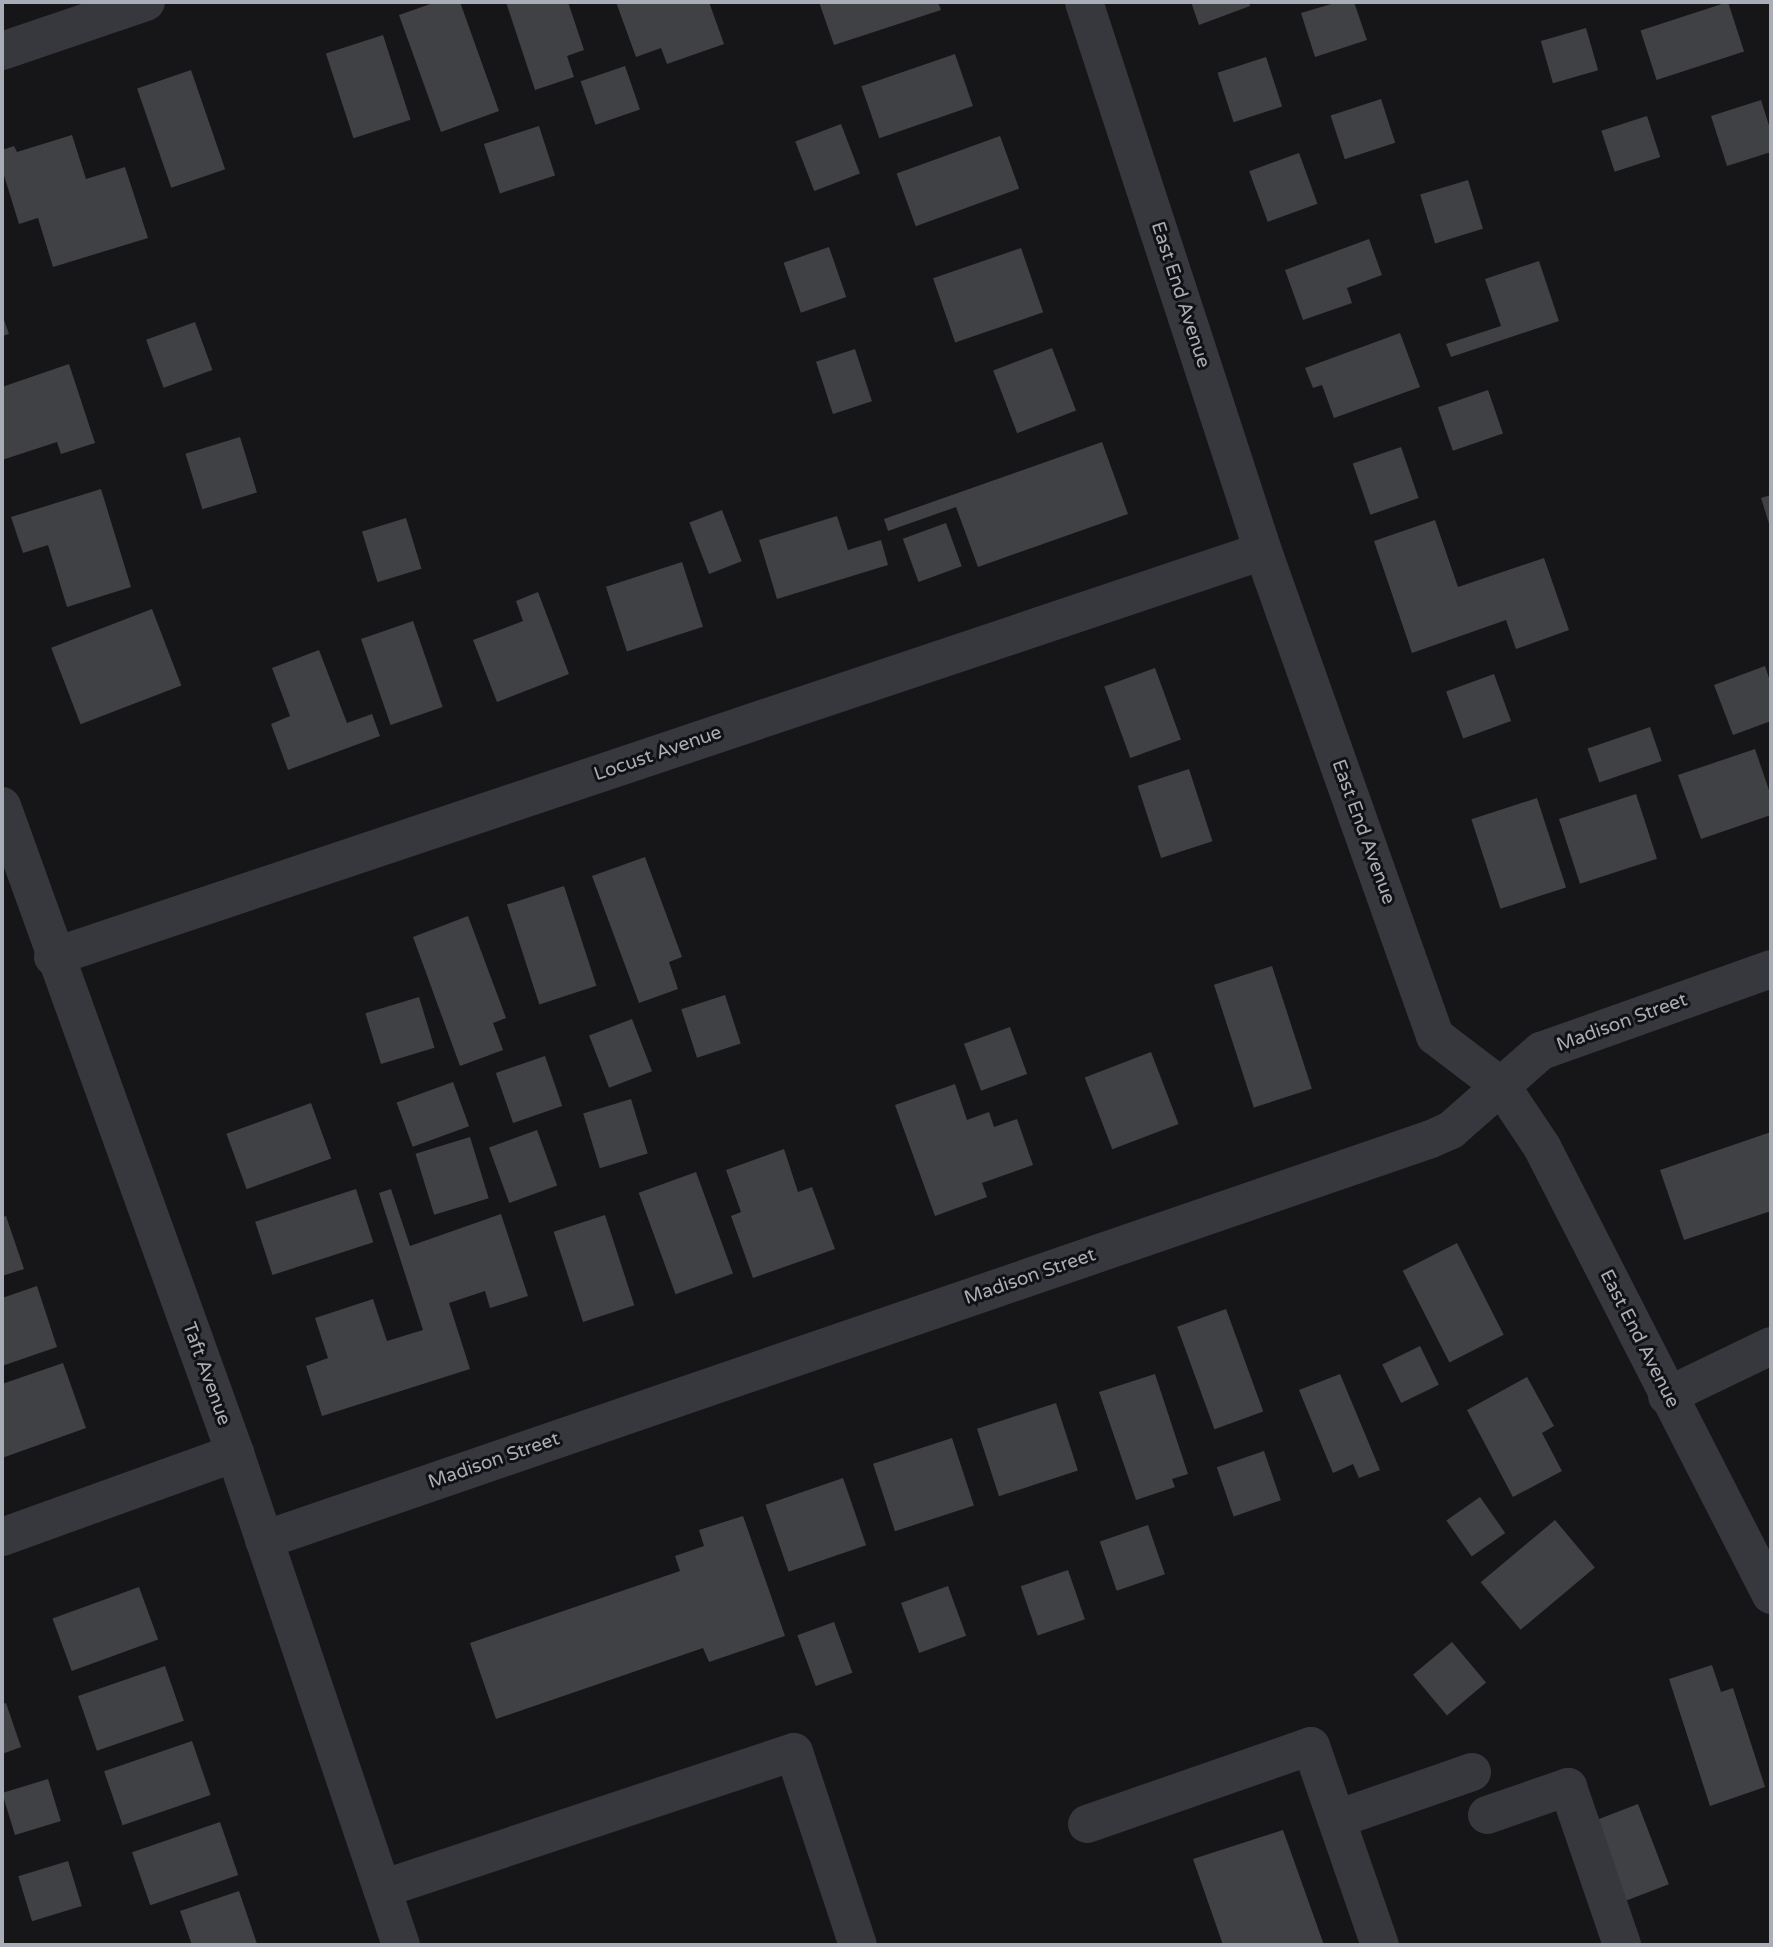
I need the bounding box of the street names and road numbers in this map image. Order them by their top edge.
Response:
street label: East End Avenue [1146,219,1214,371]
street label: Locust Avenue [591,721,725,787]
street label: East End Avenue [1326,756,1400,908]
street label: Madison Street [1554,989,1690,1057]
street label: Madison Street [961,1244,1099,1310]
street label: East End Avenue [1594,1266,1684,1412]
street label: Taft Avenue [177,1319,235,1429]
street label: Madison Street [425,1428,563,1494]

